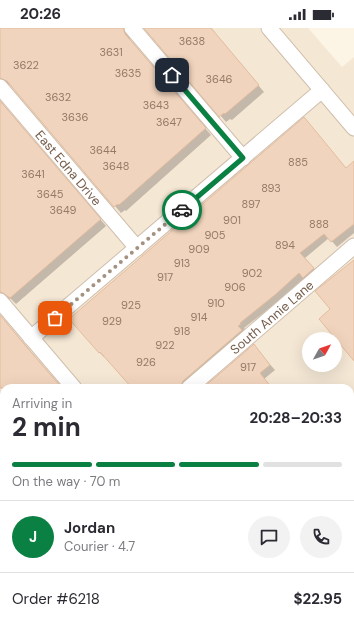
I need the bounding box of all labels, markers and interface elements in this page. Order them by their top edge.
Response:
text: 20:26 [20,4,61,24]
house number: 3638 [179,34,205,48]
house number: 3631 [99,45,123,59]
house number: 3622 [13,58,39,72]
pin [155,58,189,92]
icon: home [161,64,183,86]
house number: 3635 [115,66,142,80]
house number: 3646 [206,72,233,86]
house number: 3632 [45,90,71,104]
house number: 3643 [143,98,169,112]
house number: 3636 [62,110,88,124]
house number: 3647 [156,115,182,129]
street label: East Edna Drive [32,127,105,209]
house number: 3644 [90,143,117,157]
house number: 885 [288,155,308,169]
house number: 3648 [103,159,129,173]
house number: 3641 [21,167,45,181]
house number: 893 [261,181,281,195]
house number: 3645 [37,187,64,201]
courier [162,190,202,230]
house number: 897 [242,197,261,211]
icon: car [171,199,193,221]
house number: 3649 [50,203,77,217]
house number: 901 [223,213,241,227]
house number: 888 [309,217,329,231]
house number: 905 [204,228,226,242]
house number: 894 [275,238,295,252]
house number: 909 [188,242,210,256]
house number: 913 [174,256,190,270]
house number: 902 [242,266,262,280]
house number: 917 [157,270,173,284]
street label: South Annie Lane [227,277,317,358]
house number: 906 [224,280,246,294]
house number: 910 [207,296,225,310]
house number: 925 [121,298,141,312]
pin [38,301,72,335]
icon: bag [44,307,66,329]
house number: 914 [191,310,208,324]
house number: 929 [102,314,122,328]
house number: 918 [174,324,190,338]
north arrow [302,332,342,372]
map controls [302,332,342,372]
house number: 922 [155,338,175,352]
house number: 926 [136,355,156,369]
house number: 917 [240,360,256,374]
text: Arriving in [12,395,72,412]
text: 20:28–20:33 [249,408,342,428]
text: 2 min [12,410,81,444]
text: On the way · 70 m [12,473,120,490]
button: chat [248,516,290,558]
button: phone [300,516,342,558]
text: Jordan [64,518,115,538]
text: J [29,527,37,547]
text: Courier · 4.7 [64,538,135,555]
text: Order #6218 [12,589,100,609]
text: $22.95 [293,589,342,609]

